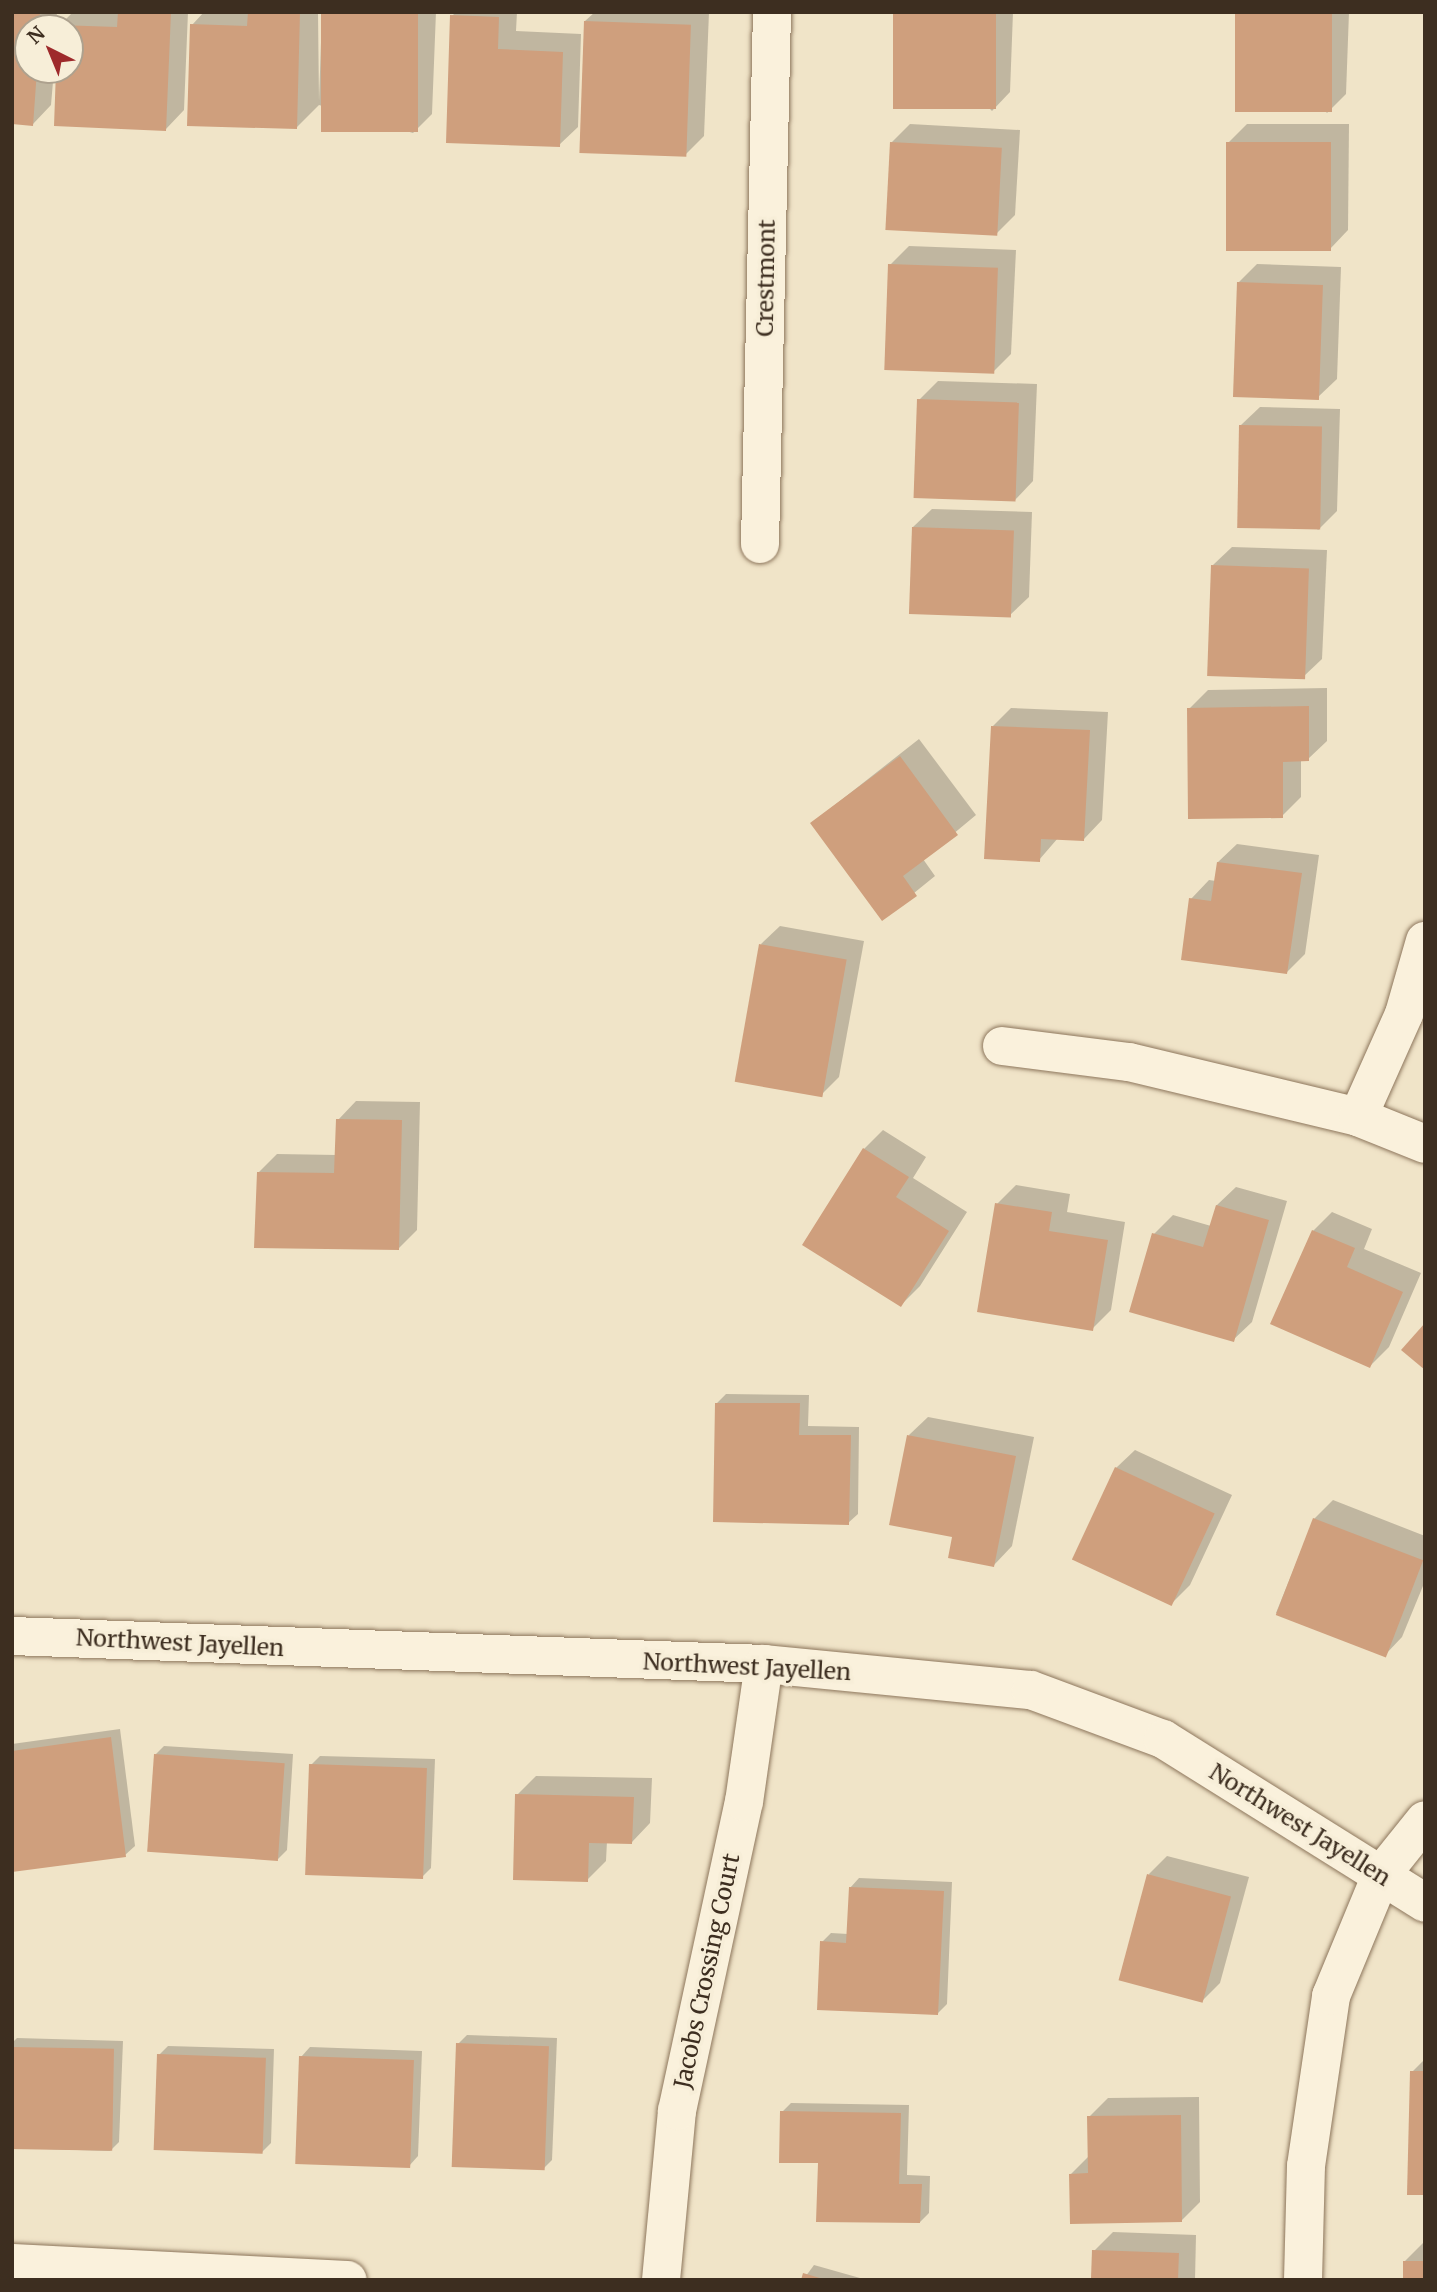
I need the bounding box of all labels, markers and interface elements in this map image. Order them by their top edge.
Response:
north arrow [14,14,84,84]
text: N [22,21,50,49]
street label: Crestmont [751,219,781,337]
street label: Northwest Jayellen [75,1624,285,1662]
street label: Northwest Jayellen [642,1648,852,1686]
street label: Northwest Jayellen [1204,1758,1396,1892]
street label: Jacobs Crossing Court [669,1851,745,2091]

